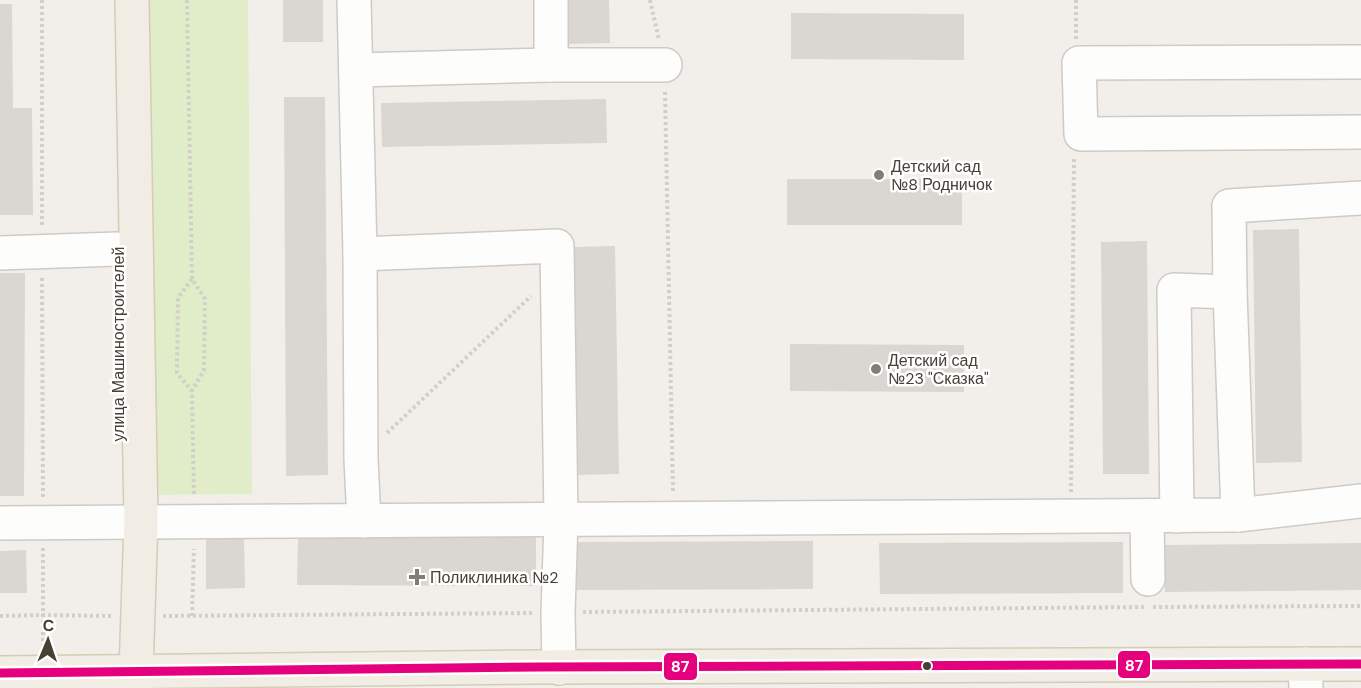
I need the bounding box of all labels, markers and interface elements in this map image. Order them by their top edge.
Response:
place label: Детский сад №8 Родничок [891,156,993,195]
marker: Детский сад №8 Родничок [872,168,886,182]
street label: улица Машиностроителей [108,247,129,441]
place label: Детский сад №23 "Сказка" [888,350,989,389]
marker: Детский сад №23 "Сказка" [869,362,883,376]
place label: Поликлиника №2 [430,567,558,588]
marker: Поликлиника №2 [408,568,426,586]
north arrow [18,610,78,670]
text: С [42,615,55,636]
line badge: 87 [1117,650,1151,679]
line badge: 87 [663,652,698,681]
text: 87 [1125,655,1144,676]
text: 87 [671,656,690,677]
unlabelled marker [921,660,933,672]

